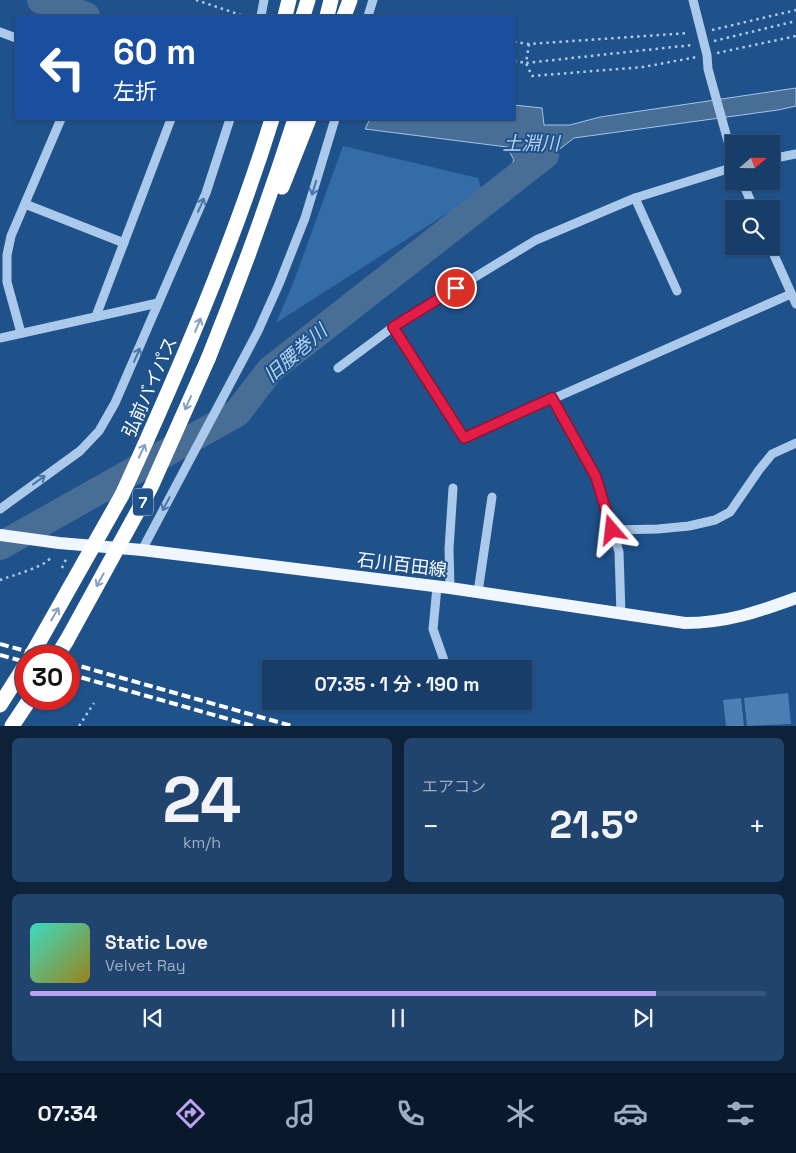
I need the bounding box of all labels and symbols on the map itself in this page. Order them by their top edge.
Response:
water label: 土淵川 [502,131,561,156]
north arrow [725,135,780,190]
one-way arrow [308,180,318,196]
one-way arrow [196,198,206,213]
pin [435,267,477,309]
one-way arrow [194,317,203,332]
water label: 旧腰巻川 [258,318,334,388]
street label: 弘前バイパス [117,333,182,441]
one-way arrow [132,348,142,363]
one-way arrow [182,395,192,410]
one-way arrow [138,444,147,459]
one-way arrow [32,475,46,485]
road number: 7 [133,488,153,516]
one-way arrow [160,496,170,511]
position arrow [585,503,637,555]
street label: 石川百田線 [356,548,448,581]
one-way arrow [95,572,104,587]
one-way arrow [50,607,60,622]
speed limit sign: 30 [15,645,80,710]

